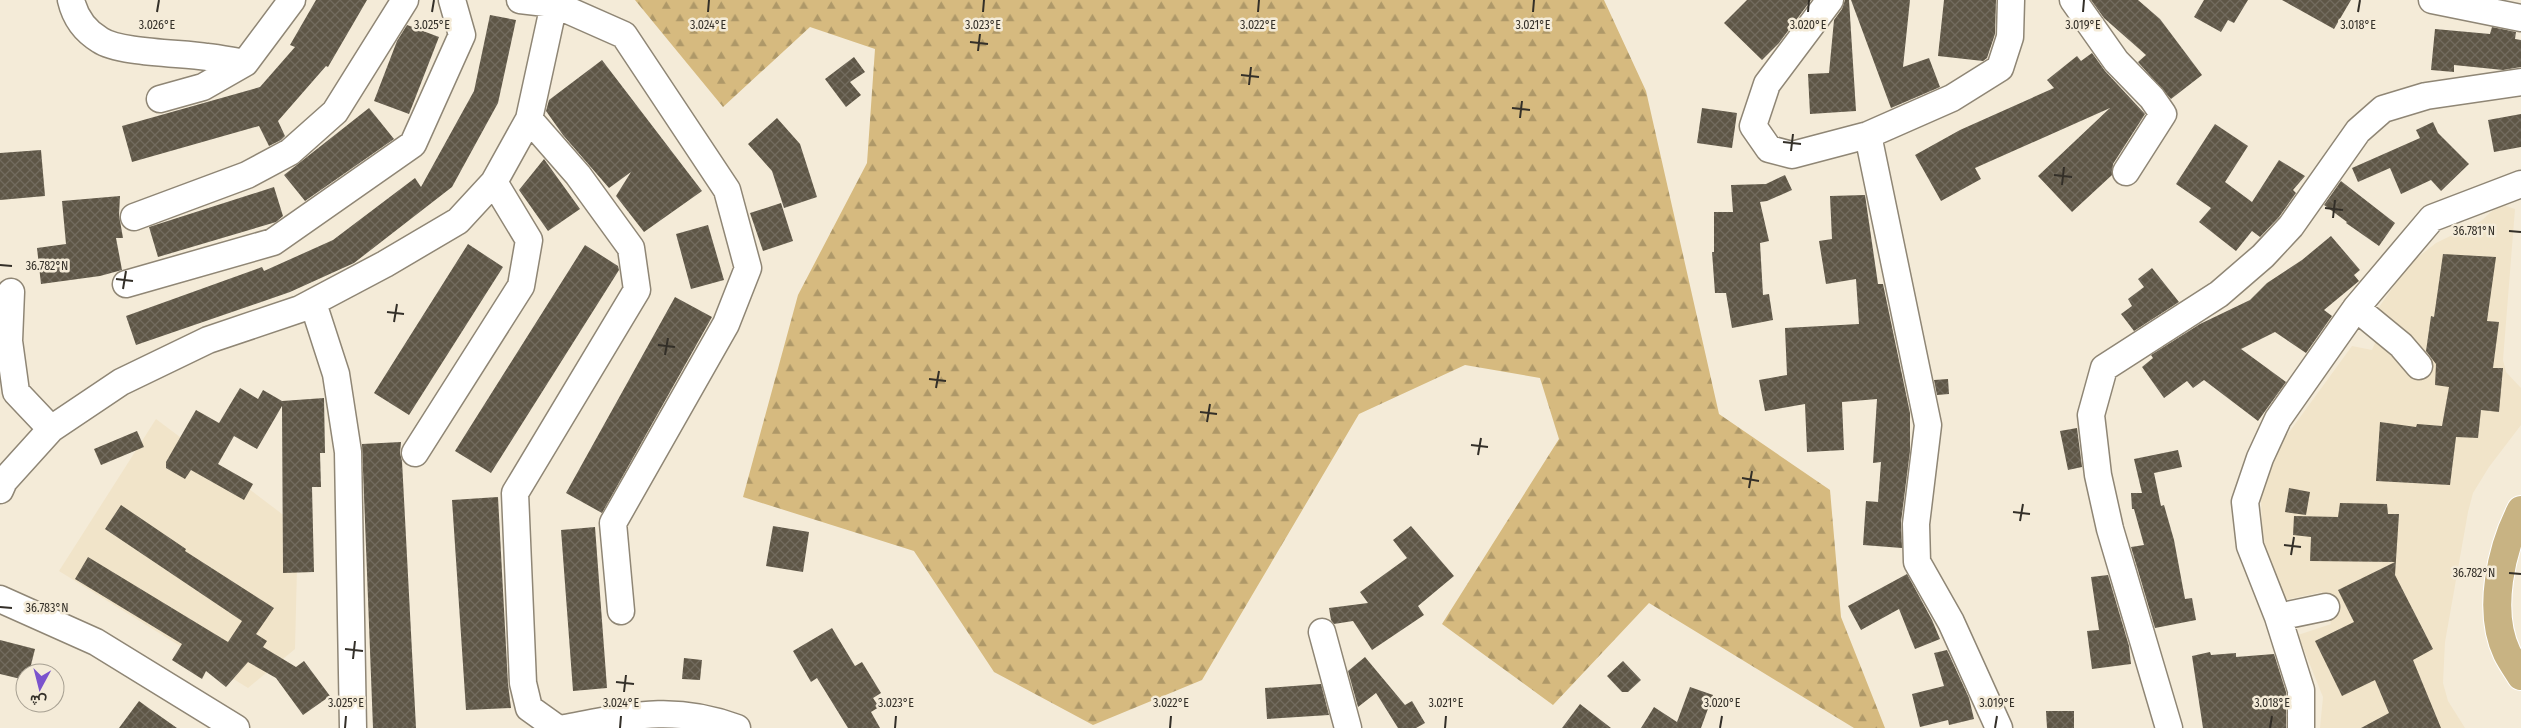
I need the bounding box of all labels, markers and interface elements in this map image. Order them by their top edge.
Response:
text: 3.026°E [139,18,176,32]
text: 3.025°E [414,18,450,32]
text: 3.024°E [690,18,726,32]
text: 3.023°E [965,18,1001,32]
text: 3.022°E [1240,18,1276,32]
text: 3.021°E [1516,18,1551,32]
text: 3.020°E [1790,18,1827,32]
text: 3.019°E [2065,18,2101,32]
text: 3.018°E [2340,18,2376,32]
text: 36.781°N [2453,224,2495,238]
text: 36.782°N [26,259,68,273]
text: 36.782°N [2453,566,2495,580]
text: 36.783°N [26,601,68,615]
north arrow [15,663,65,713]
text: ش [29,691,48,710]
text: 3.025°E [328,696,364,710]
text: 3.024°E [603,696,639,710]
text: 3.023°E [878,696,914,710]
text: 3.022°E [1153,696,1189,710]
text: 3.021°E [1429,696,1464,710]
text: 3.020°E [1704,696,1741,710]
text: 3.019°E [1979,696,2015,710]
text: 3.018°E [2254,696,2290,710]

